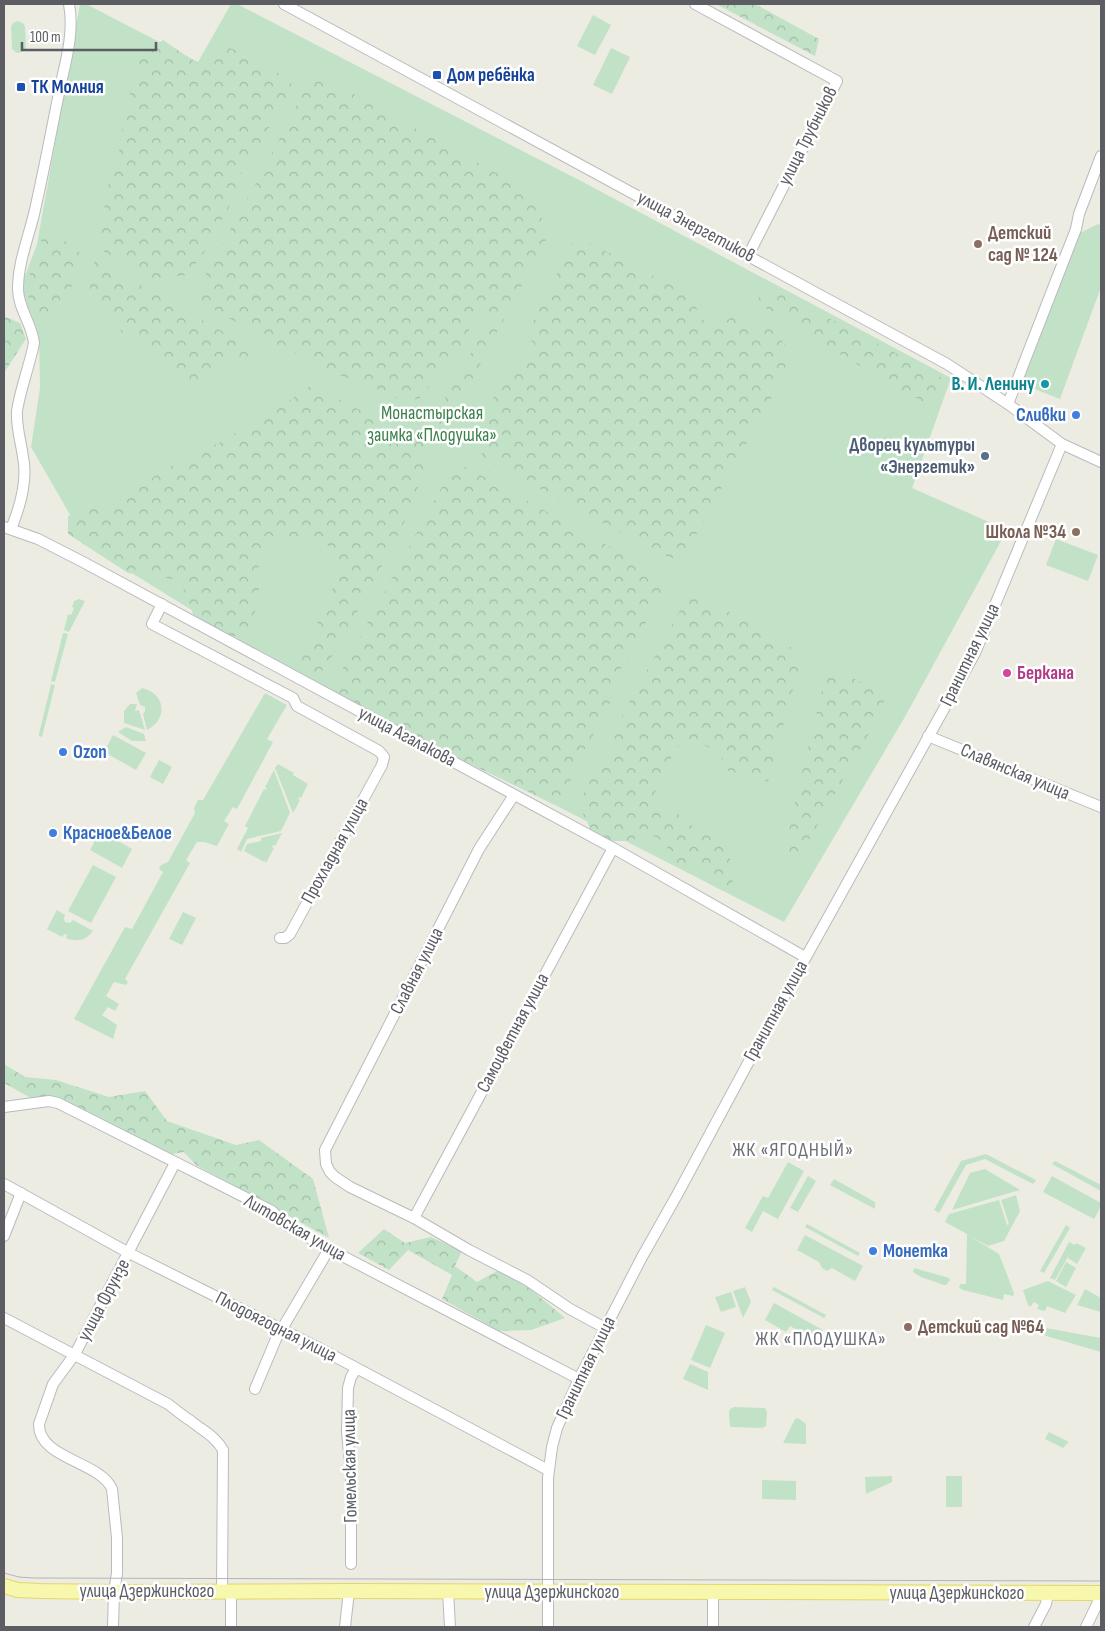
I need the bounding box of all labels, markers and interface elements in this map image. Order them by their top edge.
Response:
scale bar [22,20,156,52]
text: 100 m [30,28,61,47]
place label: Дом ребёнка [447,64,535,87]
marker: Дом ребёнка [431,69,443,81]
place label: ТК Молния [31,76,104,99]
marker: ТК Молния [15,81,27,93]
street label: улица Трубников [773,83,843,189]
street label: улица Энергетиков [633,186,759,268]
place label: Детский сад № 124 [988,222,1058,267]
marker: Детский сад № 124 [972,238,984,250]
place label: В. И. Ленину [951,373,1035,396]
marker: В. И. Ленину [1039,378,1051,390]
park label: Монастырская заимка «Плодушка» [367,402,497,447]
place label: Сливки [1016,404,1066,427]
marker: Сливки [1070,409,1082,421]
place label: Дворец культуры «Энергетик» [849,434,975,479]
marker: Дворец культуры «Энергетик» [979,450,991,462]
place label: Школа №34 [986,521,1066,544]
marker: Школа №34 [1070,526,1082,538]
street label: Гранитная улица [935,600,1005,710]
place label: Беркана [1017,662,1074,685]
marker: Беркана [1001,667,1013,679]
street label: улица Агалакова [354,702,460,772]
street label: Славянская улица [957,739,1073,805]
place label: Ozon [73,741,107,764]
marker: Ozon [57,746,69,758]
street label: Прохладная улица [296,794,374,908]
place label: Красное&Белое [63,822,172,845]
marker: Красное&Белое [47,827,59,839]
street label: Славная улица [385,924,449,1018]
street label: Гранитная улица [739,957,813,1065]
street label: Самоцветная улица [472,969,554,1097]
district label: ЖК «ЯГОДНЫЙ» [732,1138,854,1162]
street label: Литовская улица [239,1189,350,1266]
place label: Монетка [883,1240,948,1263]
marker: Монетка [867,1245,879,1257]
street label: улица Фрунзе [73,1255,135,1345]
street label: Плодоягодная улица [212,1287,340,1367]
street label: Гранитная улица [551,1313,621,1423]
place label: Детский сад №64 [918,1316,1044,1339]
marker: Детский сад №64 [902,1321,914,1333]
district label: ЖК «ПЛОДУШКА» [755,1327,887,1351]
street label: Гомельская улица [338,1409,362,1523]
street label: улица Дзержинского [79,1580,215,1603]
street label: улица Дзержинского [484,1581,620,1604]
street label: улица Дзержинского [889,1582,1025,1605]

